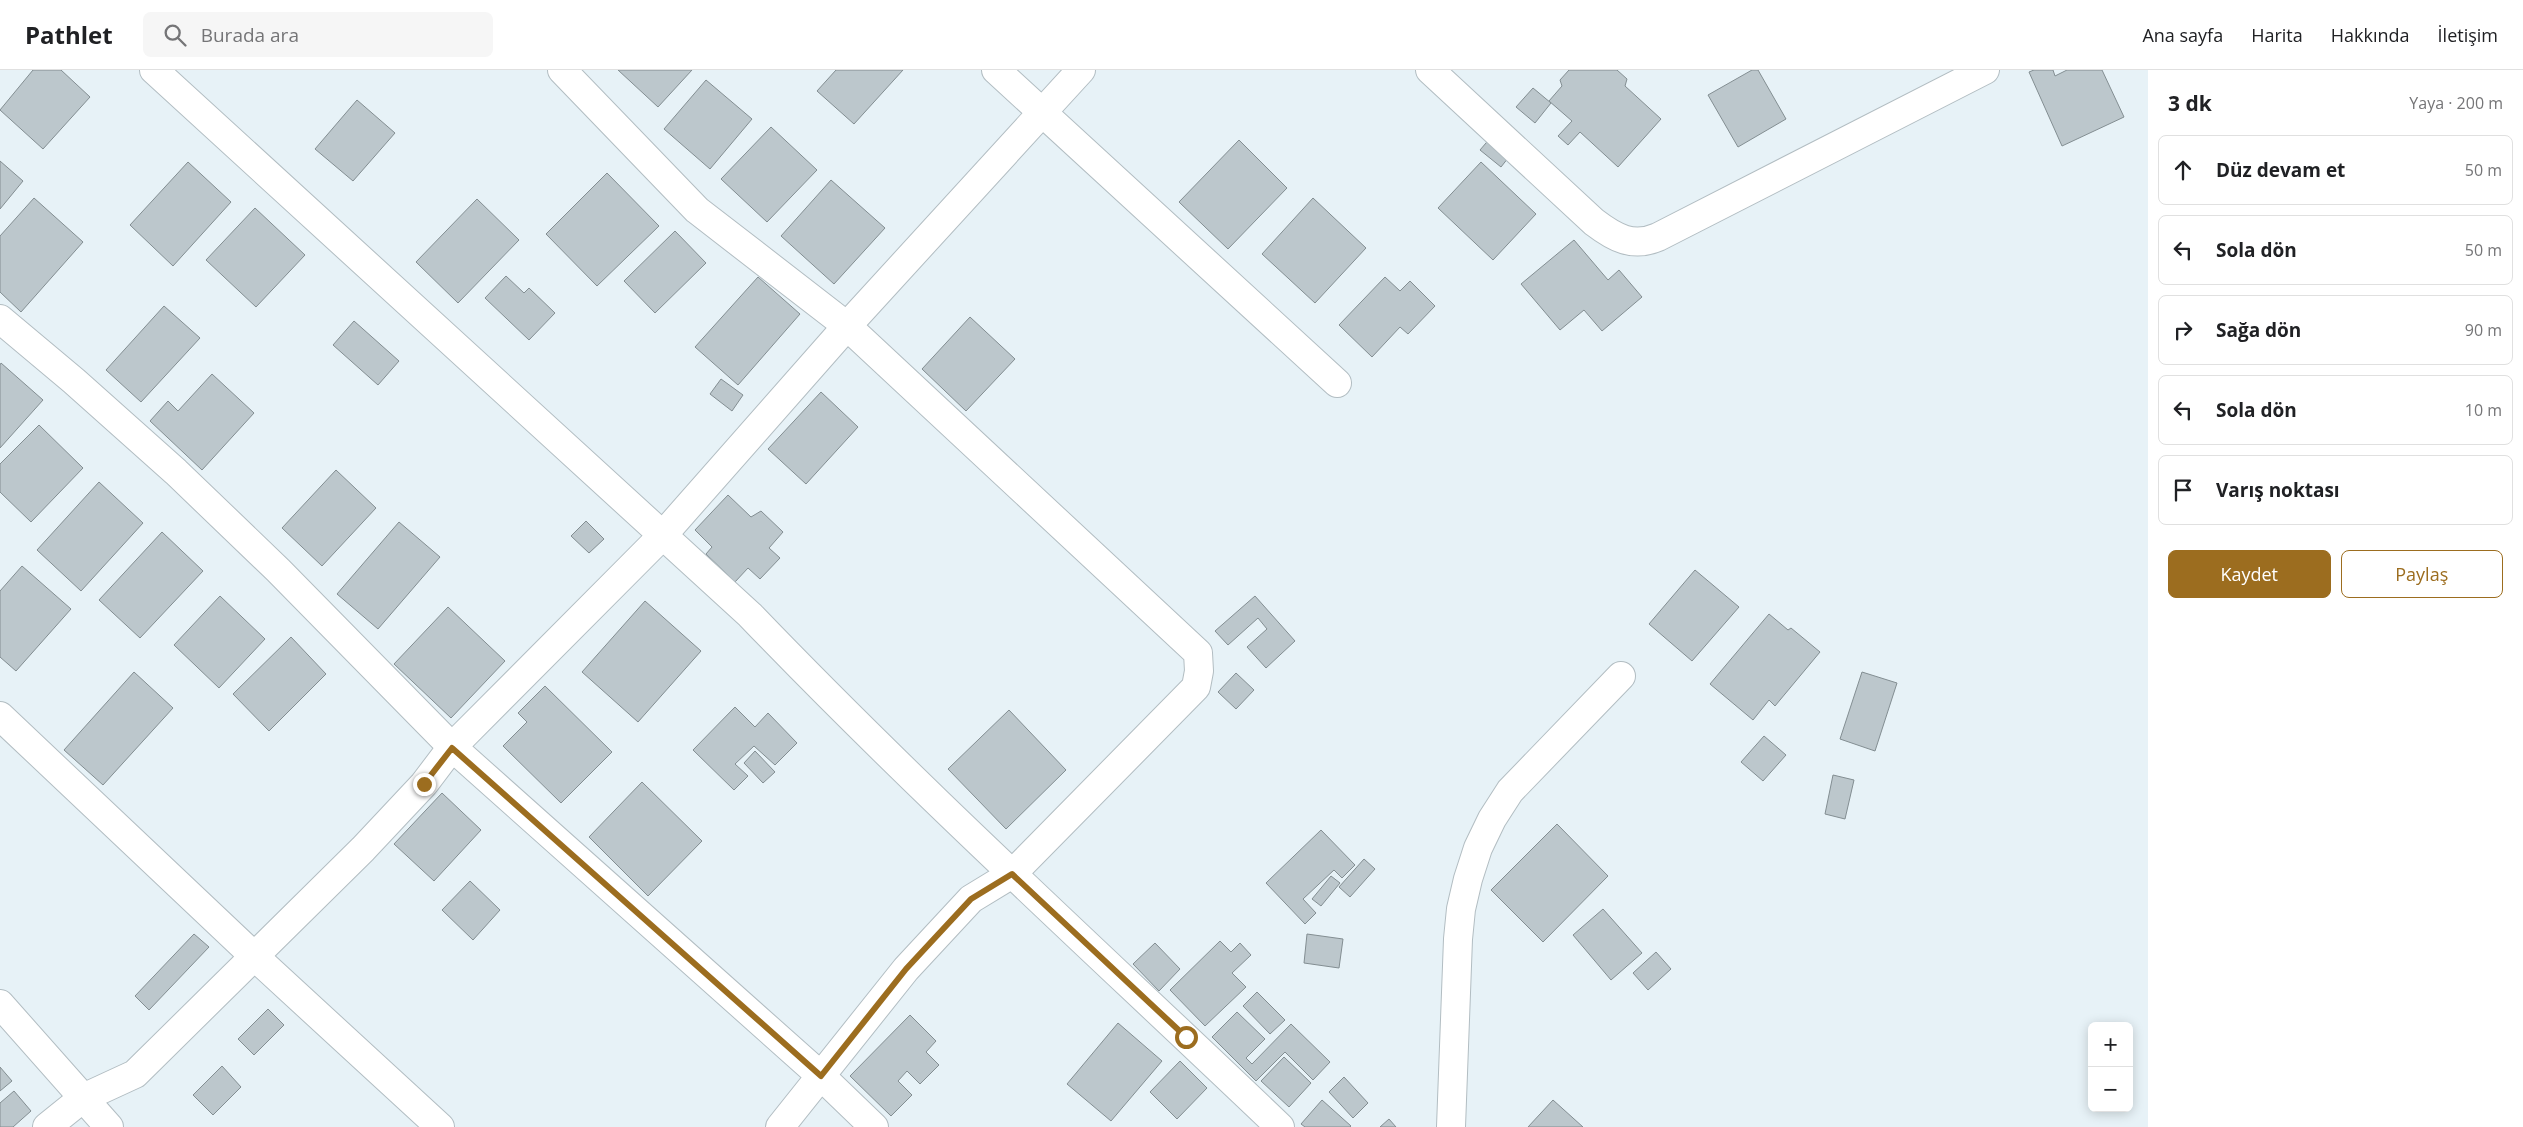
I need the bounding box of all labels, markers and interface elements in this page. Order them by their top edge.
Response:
search box [143,12,493,57]
text: Pathlet [25,18,113,51]
icon: search [161,21,189,49]
text: Burada ara [201,22,299,48]
text: Ana sayfa [2142,23,2223,47]
text: Harita [2251,23,2303,47]
text: Hakkında [2331,23,2410,47]
text: İletişim [2438,23,2498,47]
text: 3 dk [2168,89,2212,117]
text: Yaya · 200 m [2409,92,2503,114]
icon: ahead [2169,156,2197,184]
text: Düz devam et [2216,157,2345,183]
text: 50 m [2465,159,2502,181]
icon: left [2169,236,2197,264]
text: Sola dön [2216,237,2297,263]
text: 50 m [2465,239,2502,261]
icon: right [2169,316,2197,344]
text: Sağa dön [2216,317,2301,343]
text: 90 m [2465,319,2502,341]
icon: left [2169,396,2197,424]
text: Sola dön [2216,397,2297,423]
text: 10 m [2465,399,2502,421]
icon: arrive [2169,476,2197,504]
text: Varış noktası [2216,477,2340,503]
button: Kaydet [2168,550,2331,598]
button: Paylaş [2341,550,2503,598]
route end [413,773,436,796]
map controls [2088,1022,2133,1112]
button: + [2088,1022,2133,1067]
route start [1175,1026,1198,1049]
button: − [2088,1067,2133,1112]

